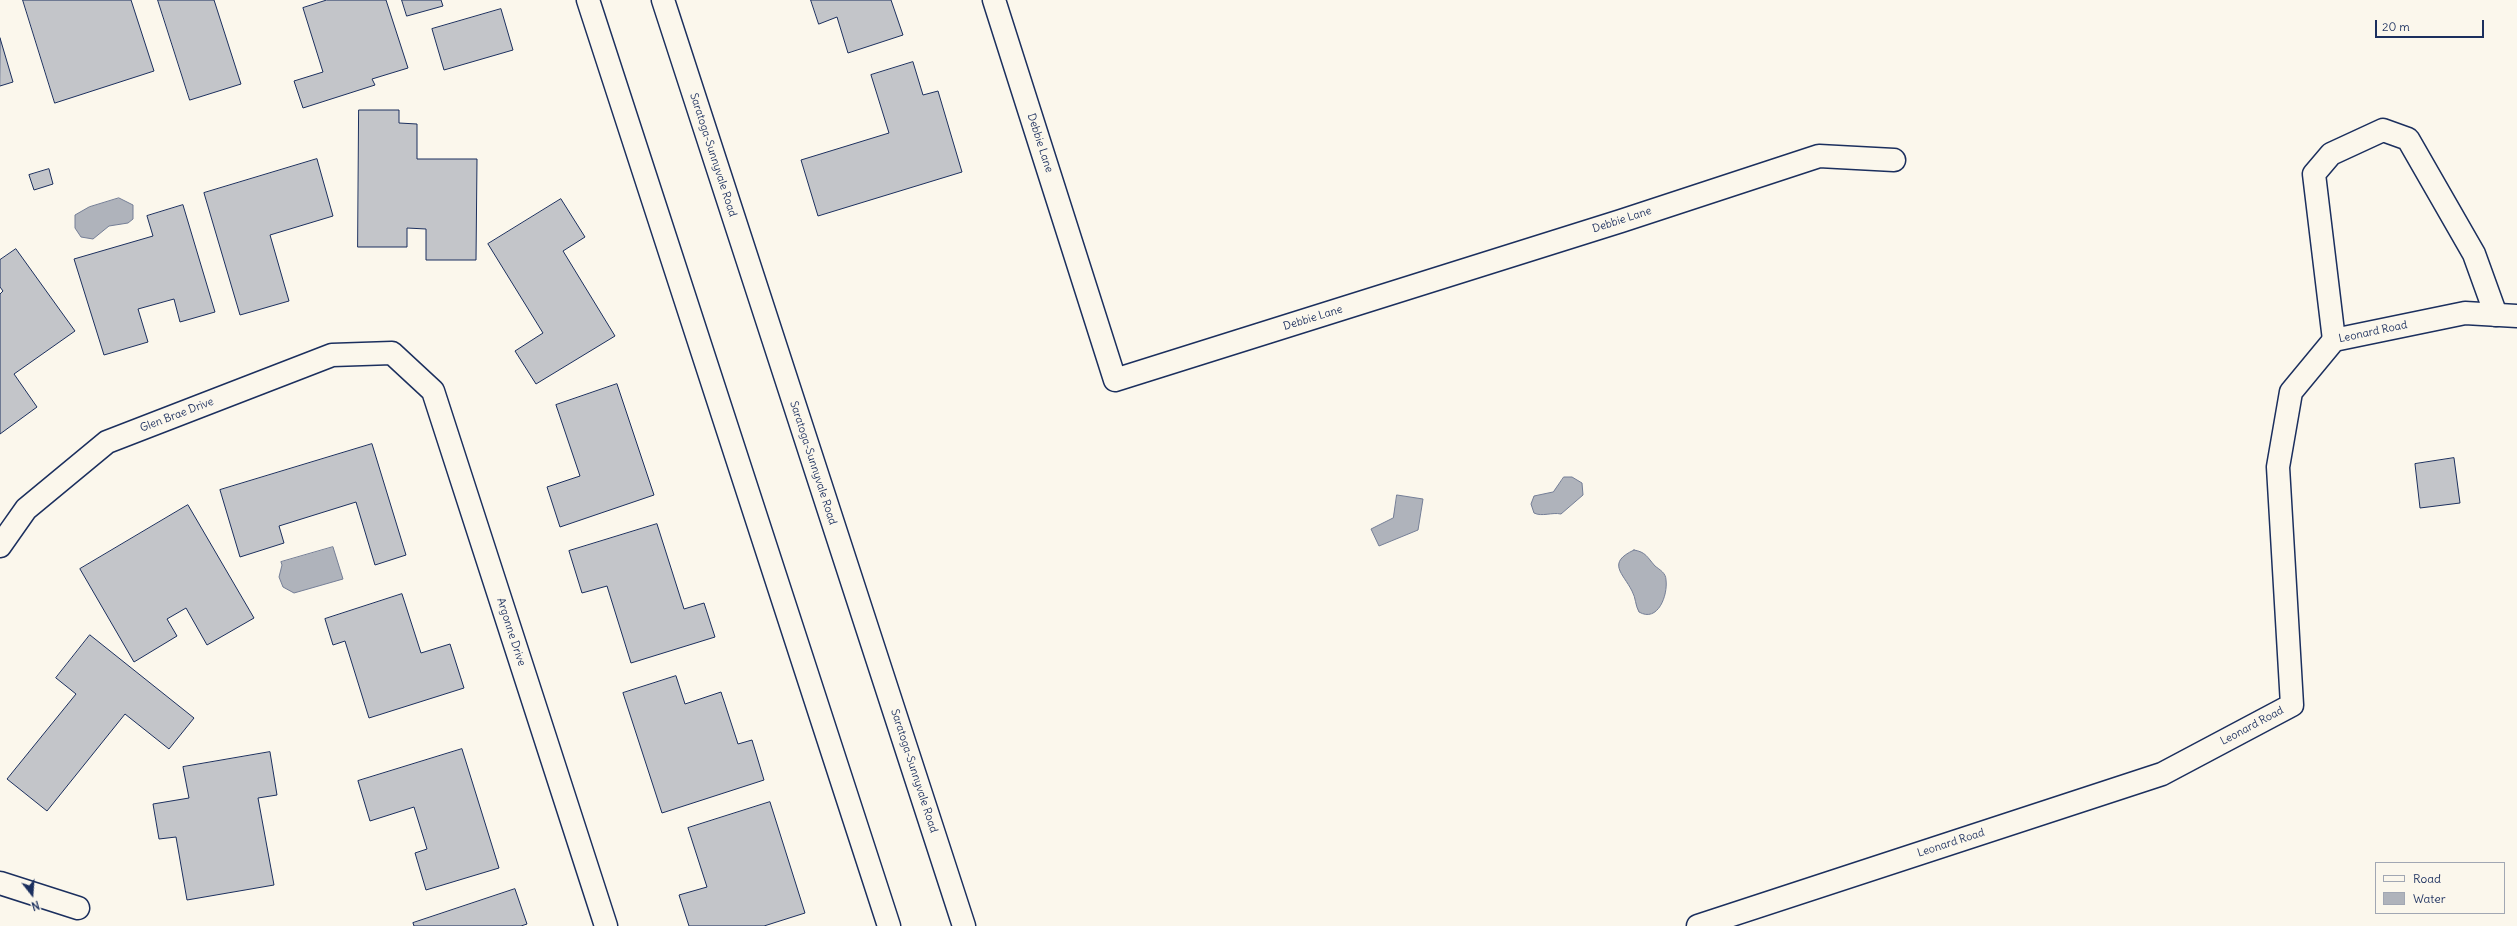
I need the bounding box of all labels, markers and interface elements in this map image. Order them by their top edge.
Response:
scale bar [2377,12,2486,38]
text: 20 m [2382,19,2410,34]
street label: Saratoga-Sunnyvale Road [687,91,739,219]
street label: Debbie Lane [1024,112,1056,174]
street label: Debbie Lane [1591,204,1653,236]
street label: Debbie Lane [1282,303,1344,333]
street label: Leonard Road [2338,318,2408,346]
street label: Glen Brae Drive [138,395,216,435]
street label: Saratoga-Sunnyvale Road [787,399,839,527]
street label: Argonne Drive [494,596,528,668]
street label: Leonard Road [2218,704,2286,748]
street label: Saratoga-Sunnyvale Road [888,707,940,835]
street label: Leonard Road [1916,826,1986,860]
legend [2375,862,2505,914]
text: Road [2413,871,2441,886]
north arrow [12,874,52,914]
text: Water [2413,891,2446,906]
text: N [30,898,41,913]

